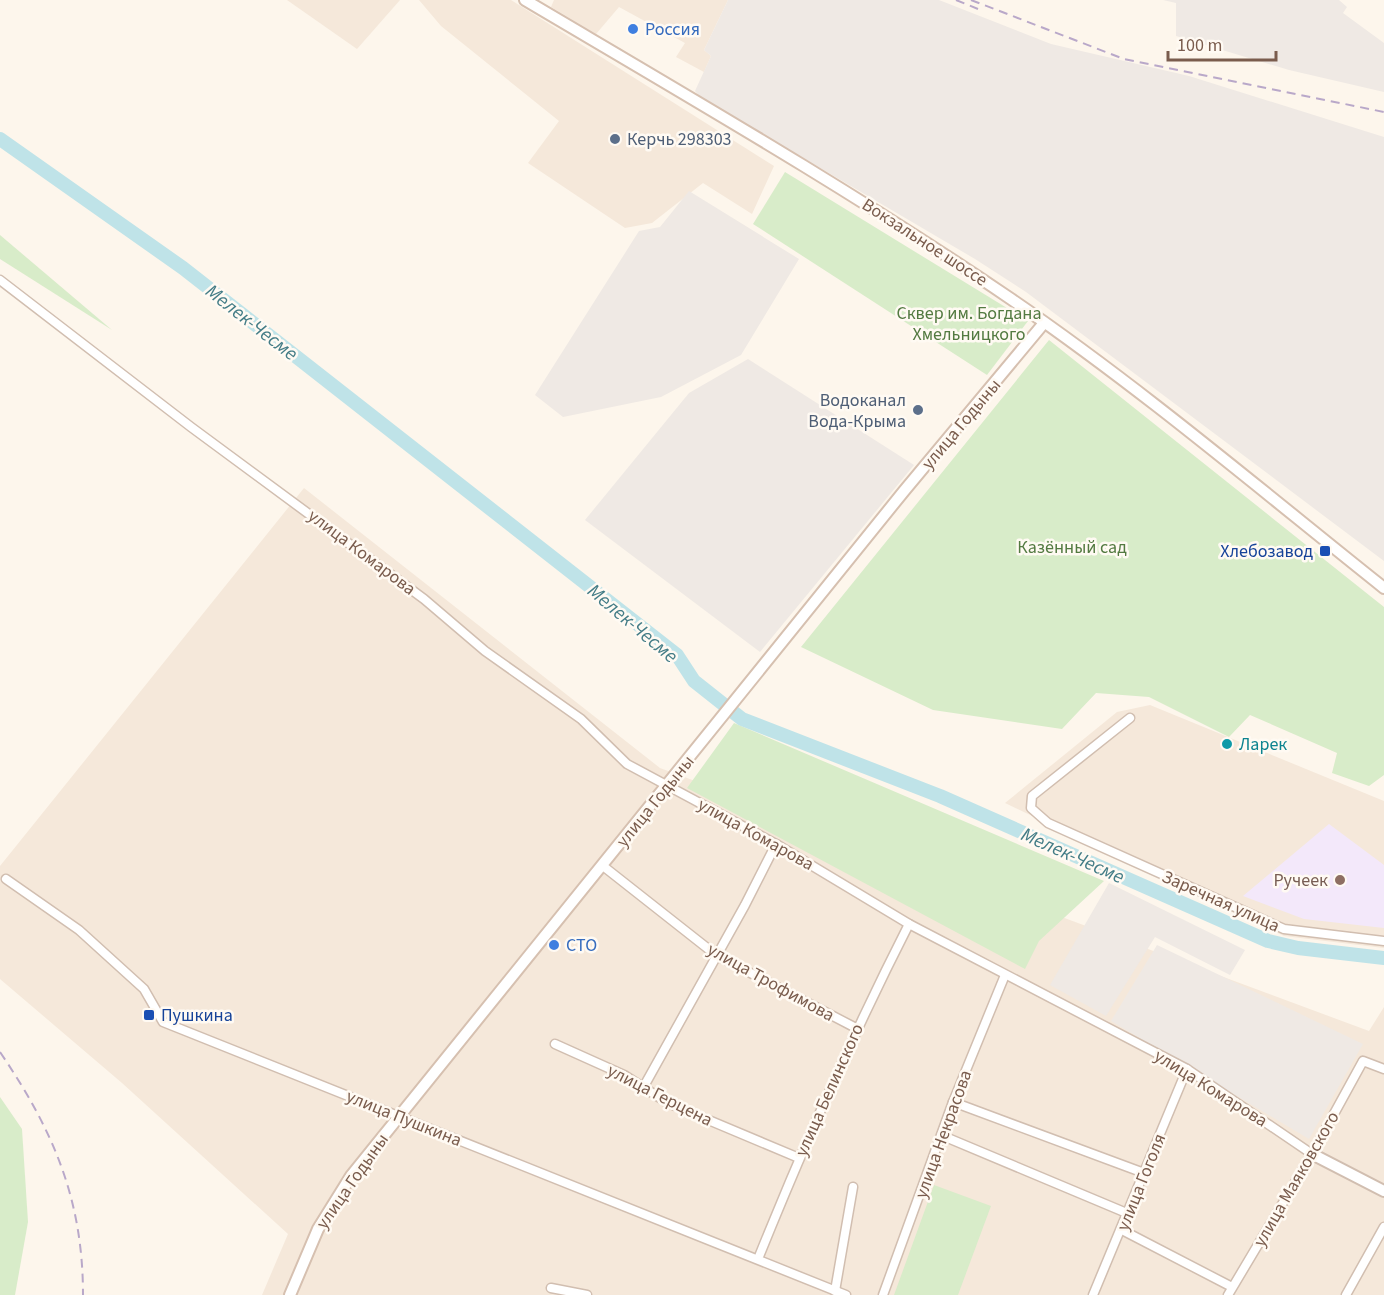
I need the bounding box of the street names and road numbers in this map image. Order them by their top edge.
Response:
street label: Вокзальное шоссе [857,192,992,292]
street label: улица Годыны [916,374,1007,475]
street label: улица Комарова [303,504,421,601]
street label: улица Годыны [611,750,700,853]
street label: улица Комарова [693,792,818,877]
street label: Заречная улица [1158,864,1284,939]
street label: улица Трофимова [703,937,839,1028]
street label: улица Белинского [789,1020,870,1161]
street label: улица Комарова [1149,1044,1272,1133]
street label: улица Герцена [603,1058,717,1133]
street label: улица Некрасова [909,1066,978,1202]
street label: улица Пушкина [342,1084,465,1153]
street label: улица Маяковского [1247,1107,1345,1252]
street label: улица Годыны [310,1128,395,1234]
street label: улица Гоголя [1111,1130,1172,1235]

